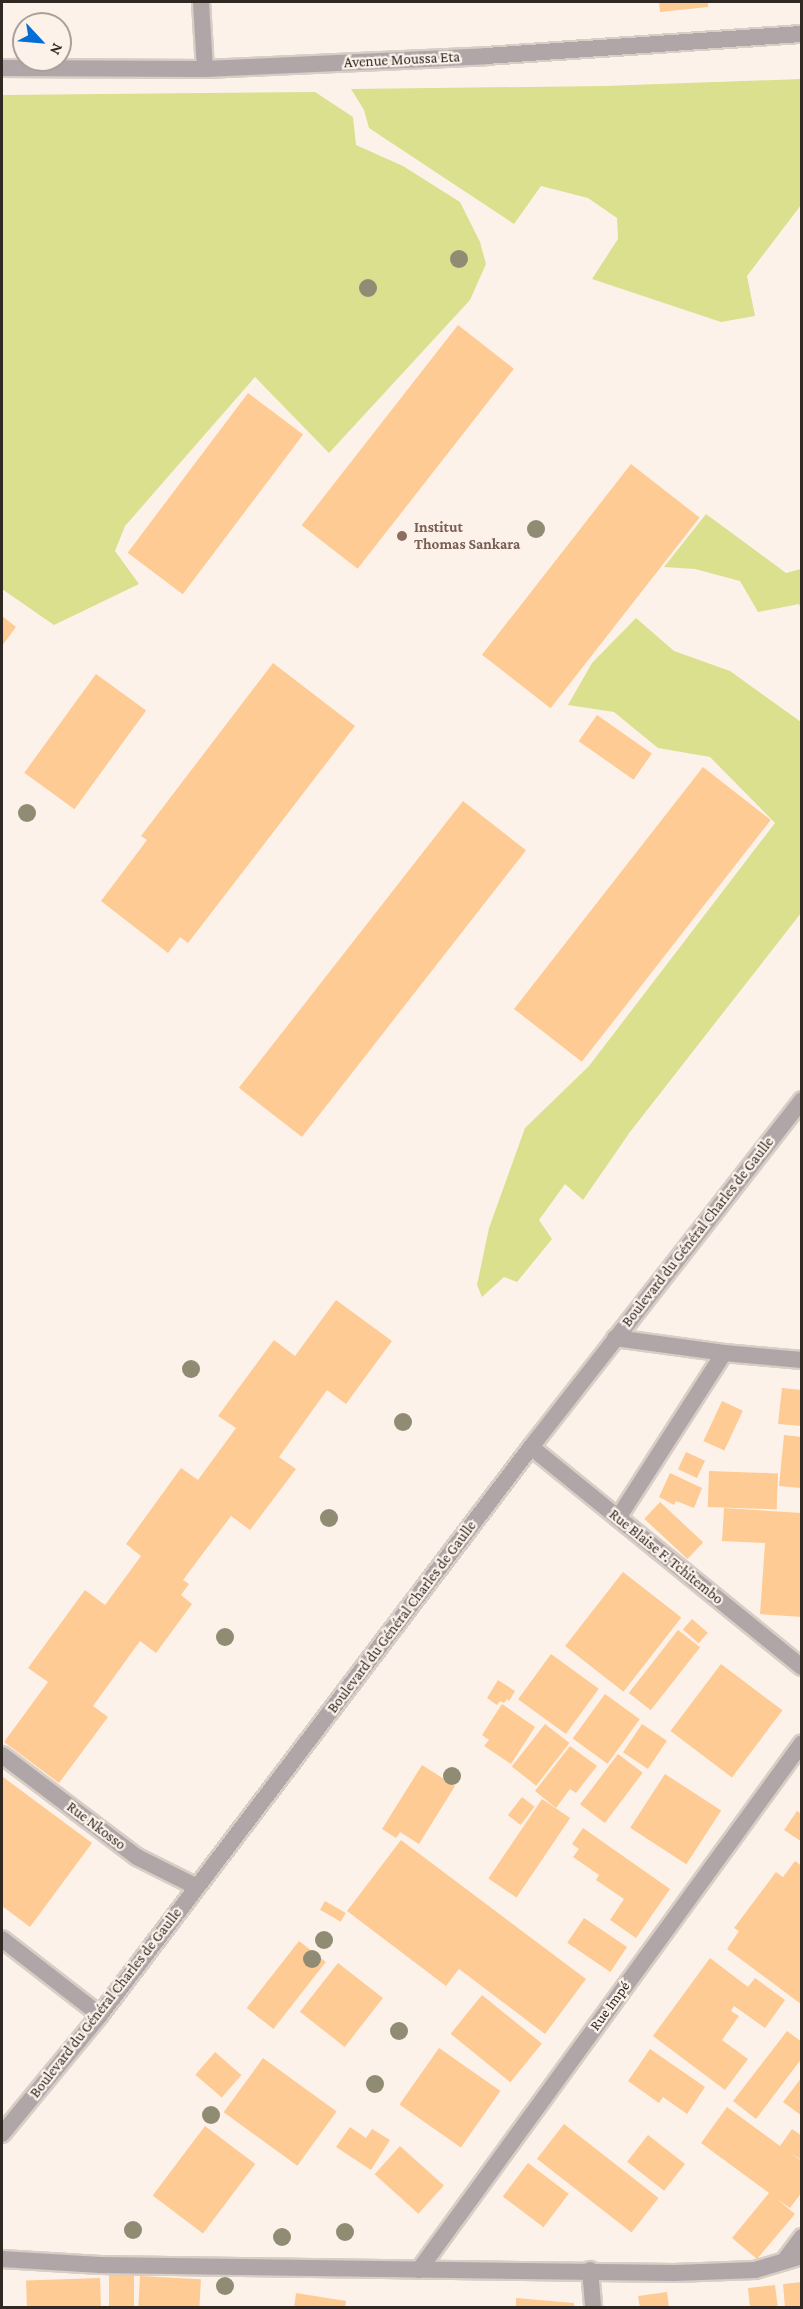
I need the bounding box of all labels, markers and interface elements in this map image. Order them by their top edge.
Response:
north arrow [12,12,72,72]
text: N [47,41,67,58]
street label: Avenue Moussa Eta [343,48,461,72]
place label: Institut Thomas Sankara [414,518,520,553]
marker: Institut Thomas Sankara [395,529,409,543]
street label: Boulevard du Général Charles de Gaulle [618,1133,778,1331]
street label: Rue Blaise F. Tchitembo [605,1505,727,1609]
street label: Boulevard du Général Charles de Gaulle [324,1517,480,1717]
street label: Rue Nkosso [63,1798,129,1854]
street label: Boulevard du Général Charles de Gaulle [26,1904,186,2102]
street label: Rue Impé [586,1978,634,2034]

